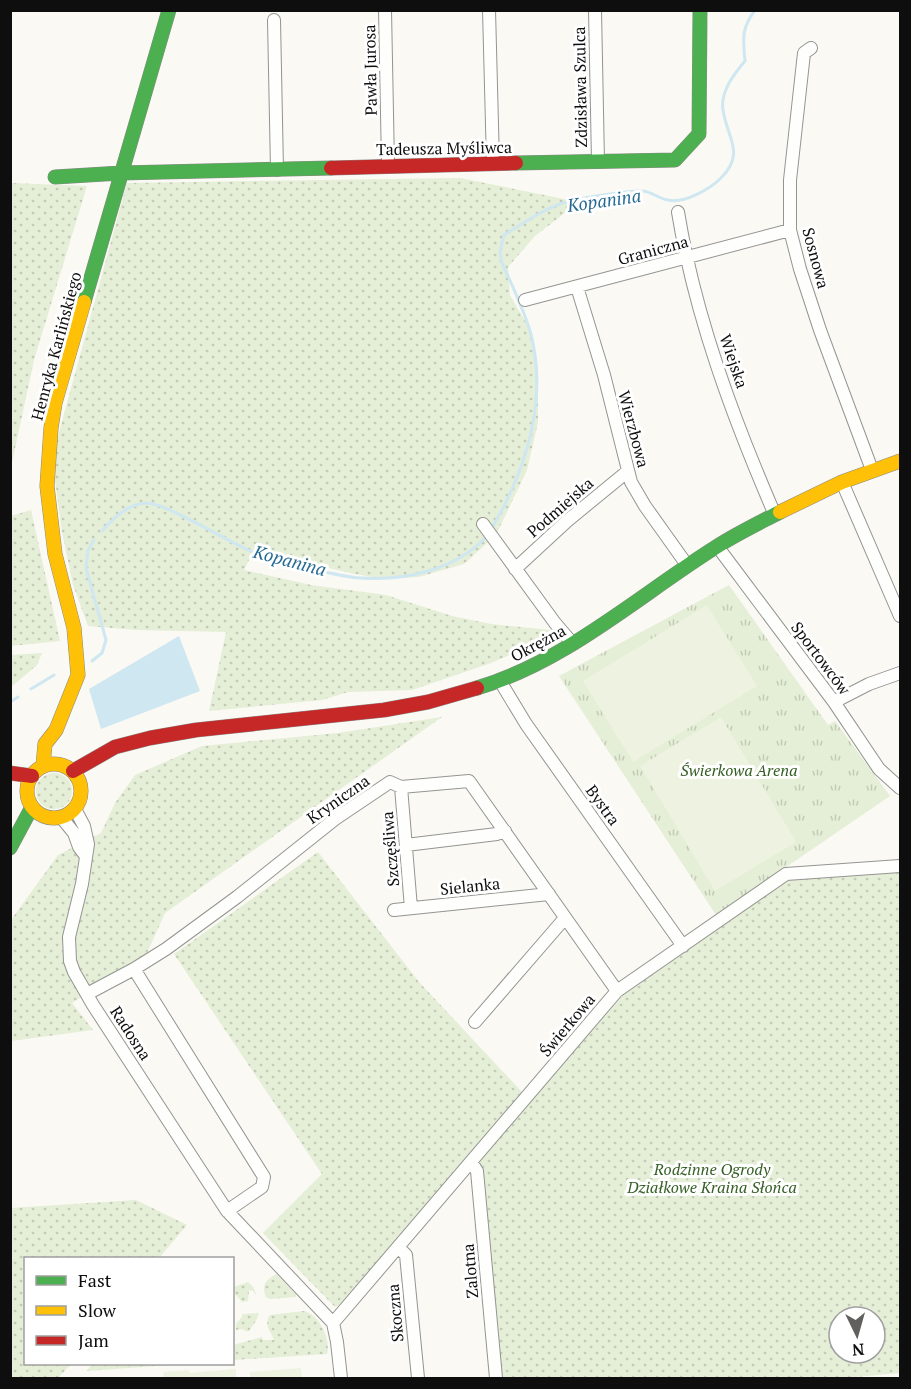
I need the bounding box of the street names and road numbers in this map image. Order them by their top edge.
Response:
street label: Pawła Jurosa [358,24,382,116]
street label: Zdzisława Szulca [568,26,592,148]
street label: Tadeusza Myśliwca [376,136,512,160]
street label: Sosnowa [797,225,835,291]
street label: Graniczna [615,230,691,270]
street label: Henryka Karlińskiego [26,269,86,423]
street label: Wiejska [715,331,753,391]
street label: Wierzbowa [613,388,655,470]
street label: Podmiejska [522,472,598,542]
street label: Sportowców [786,617,856,699]
street label: Okrężna [507,619,569,667]
street label: Kryniczna [302,769,374,829]
street label: Bystra [581,780,625,830]
street label: Szczęśliwa [376,811,404,887]
street label: Sielanka [439,872,501,900]
street label: Świerkowa [534,989,600,1061]
street label: Radosna [105,1002,157,1064]
street label: Zalotna [457,1243,483,1299]
street label: Skoczna [382,1283,408,1343]

